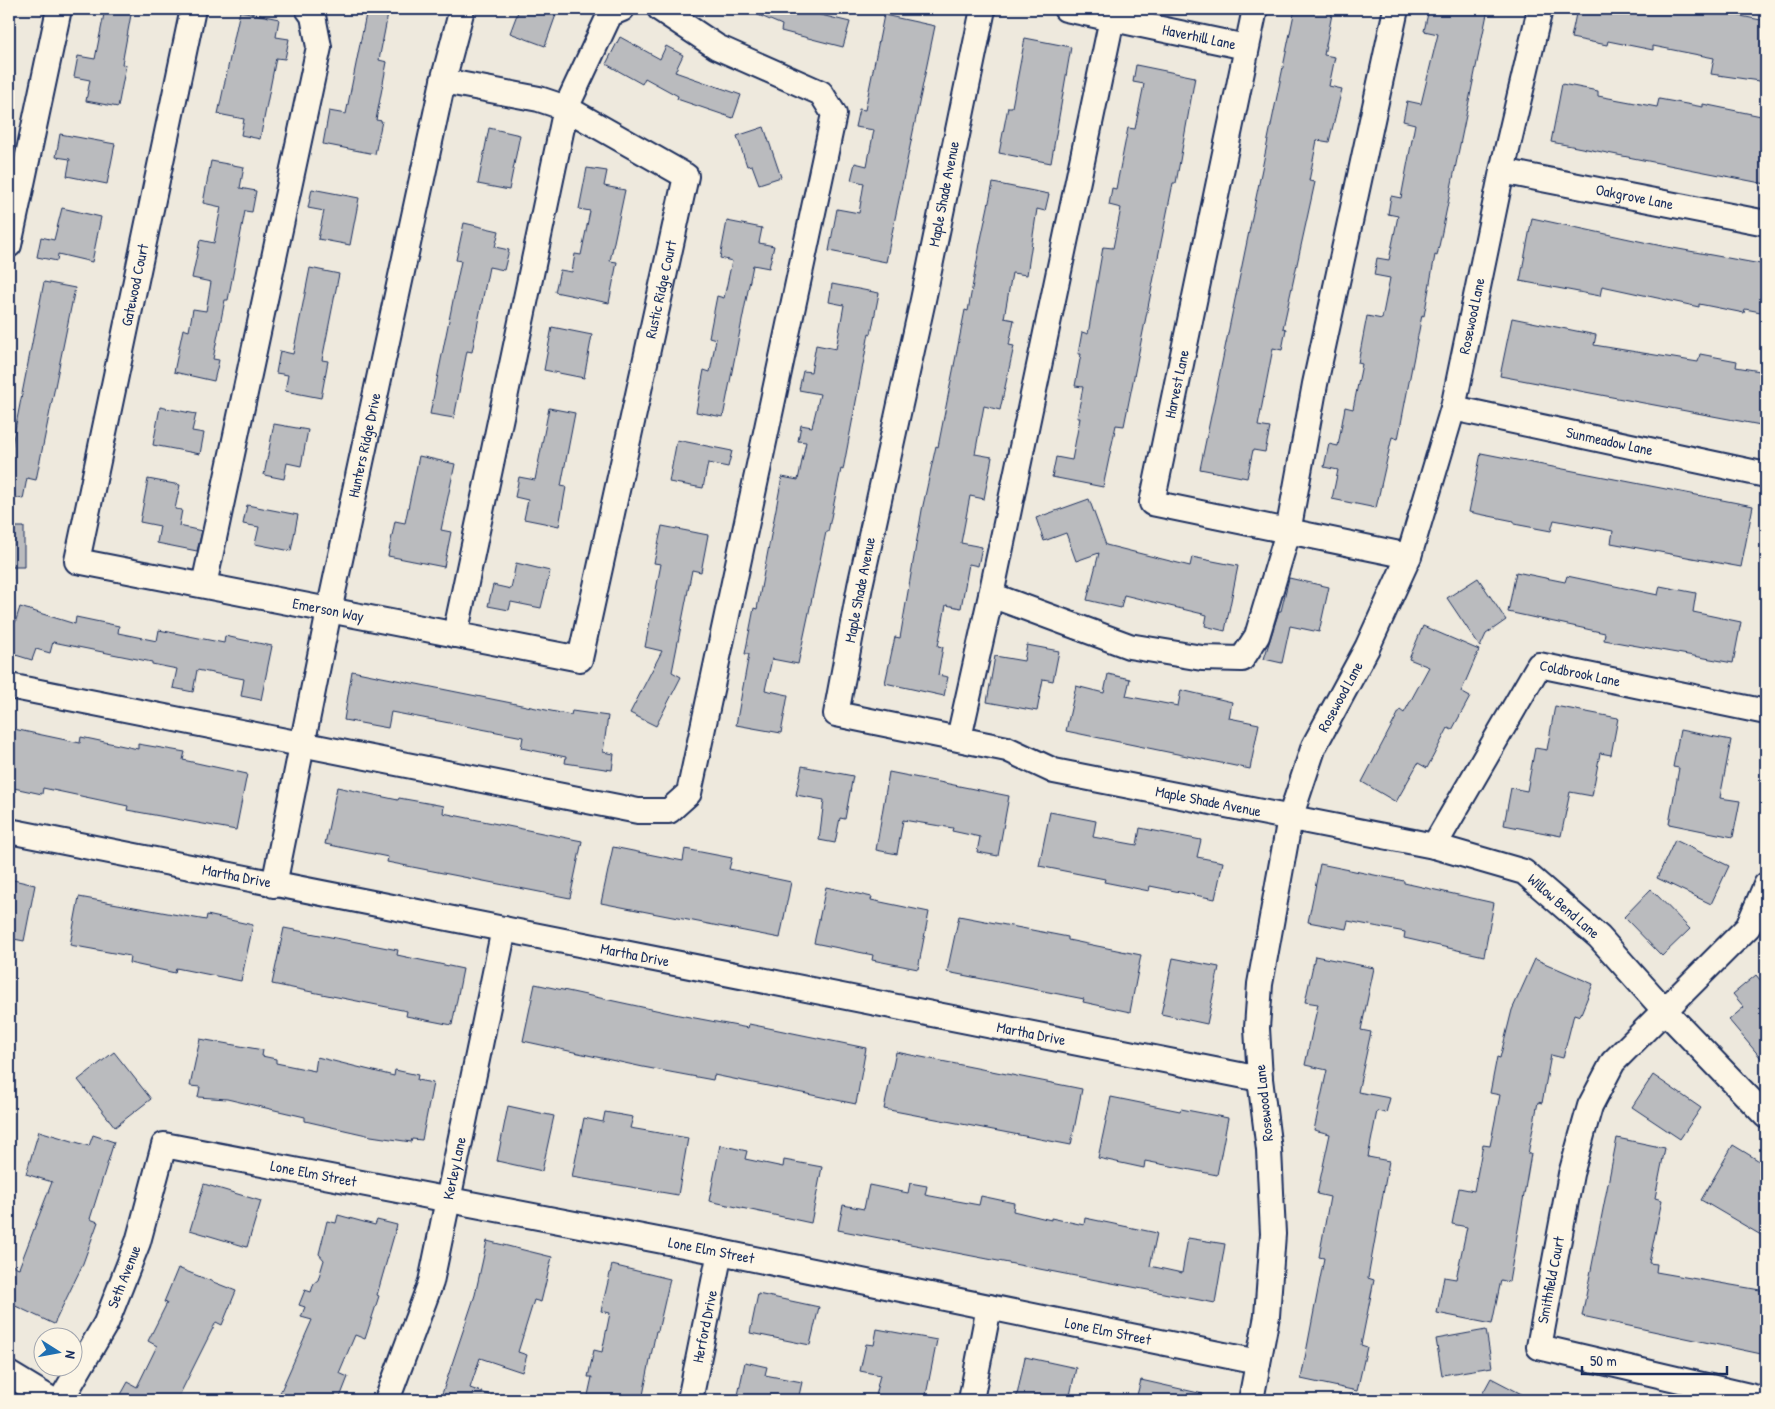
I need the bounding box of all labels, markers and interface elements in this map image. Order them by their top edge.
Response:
street label: Haverhill Lane [1161,19,1238,55]
street label: Maple Shade Avenue [923,139,964,248]
street label: Oakgrove Lane [1594,179,1675,215]
street label: Rustic Ridge Court [640,237,682,340]
street label: Gatewood Court [116,241,154,328]
street label: Rosewood Lane [1453,276,1490,356]
street label: Harvest Lane [1159,348,1194,420]
street label: Hunters Ridge Drive [343,391,386,499]
street label: Sunmeadow Lane [1564,421,1655,461]
street label: Maple Shade Avenue [839,535,880,644]
street label: Emerson Way [291,592,366,627]
street label: Coldbrook Lane [1538,654,1622,692]
street label: Rosewood Lane [1313,658,1368,736]
street label: Maple Shade Avenue [1154,780,1263,822]
street label: Martha Drive [200,859,273,893]
street label: Willow Bend Lane [1523,869,1605,943]
street label: Martha Drive [599,937,671,972]
street label: Martha Drive [995,1016,1067,1050]
street label: Rosewood Lane [1249,1064,1278,1143]
street label: Kerley Lane [437,1135,471,1202]
street label: Lone Elm Street [269,1155,359,1192]
street label: Lone Elm Street [667,1231,757,1269]
street label: Smithfield Court [1532,1234,1569,1325]
street label: Seth Avenue [102,1242,146,1311]
street label: Herford Drive [687,1288,722,1365]
street label: Lone Elm Street [1063,1312,1154,1350]
north arrow [32,1326,82,1376]
scale bar [1582,1344,1728,1376]
text: N [61,1349,81,1361]
text: 50 m [1590,1350,1617,1371]

